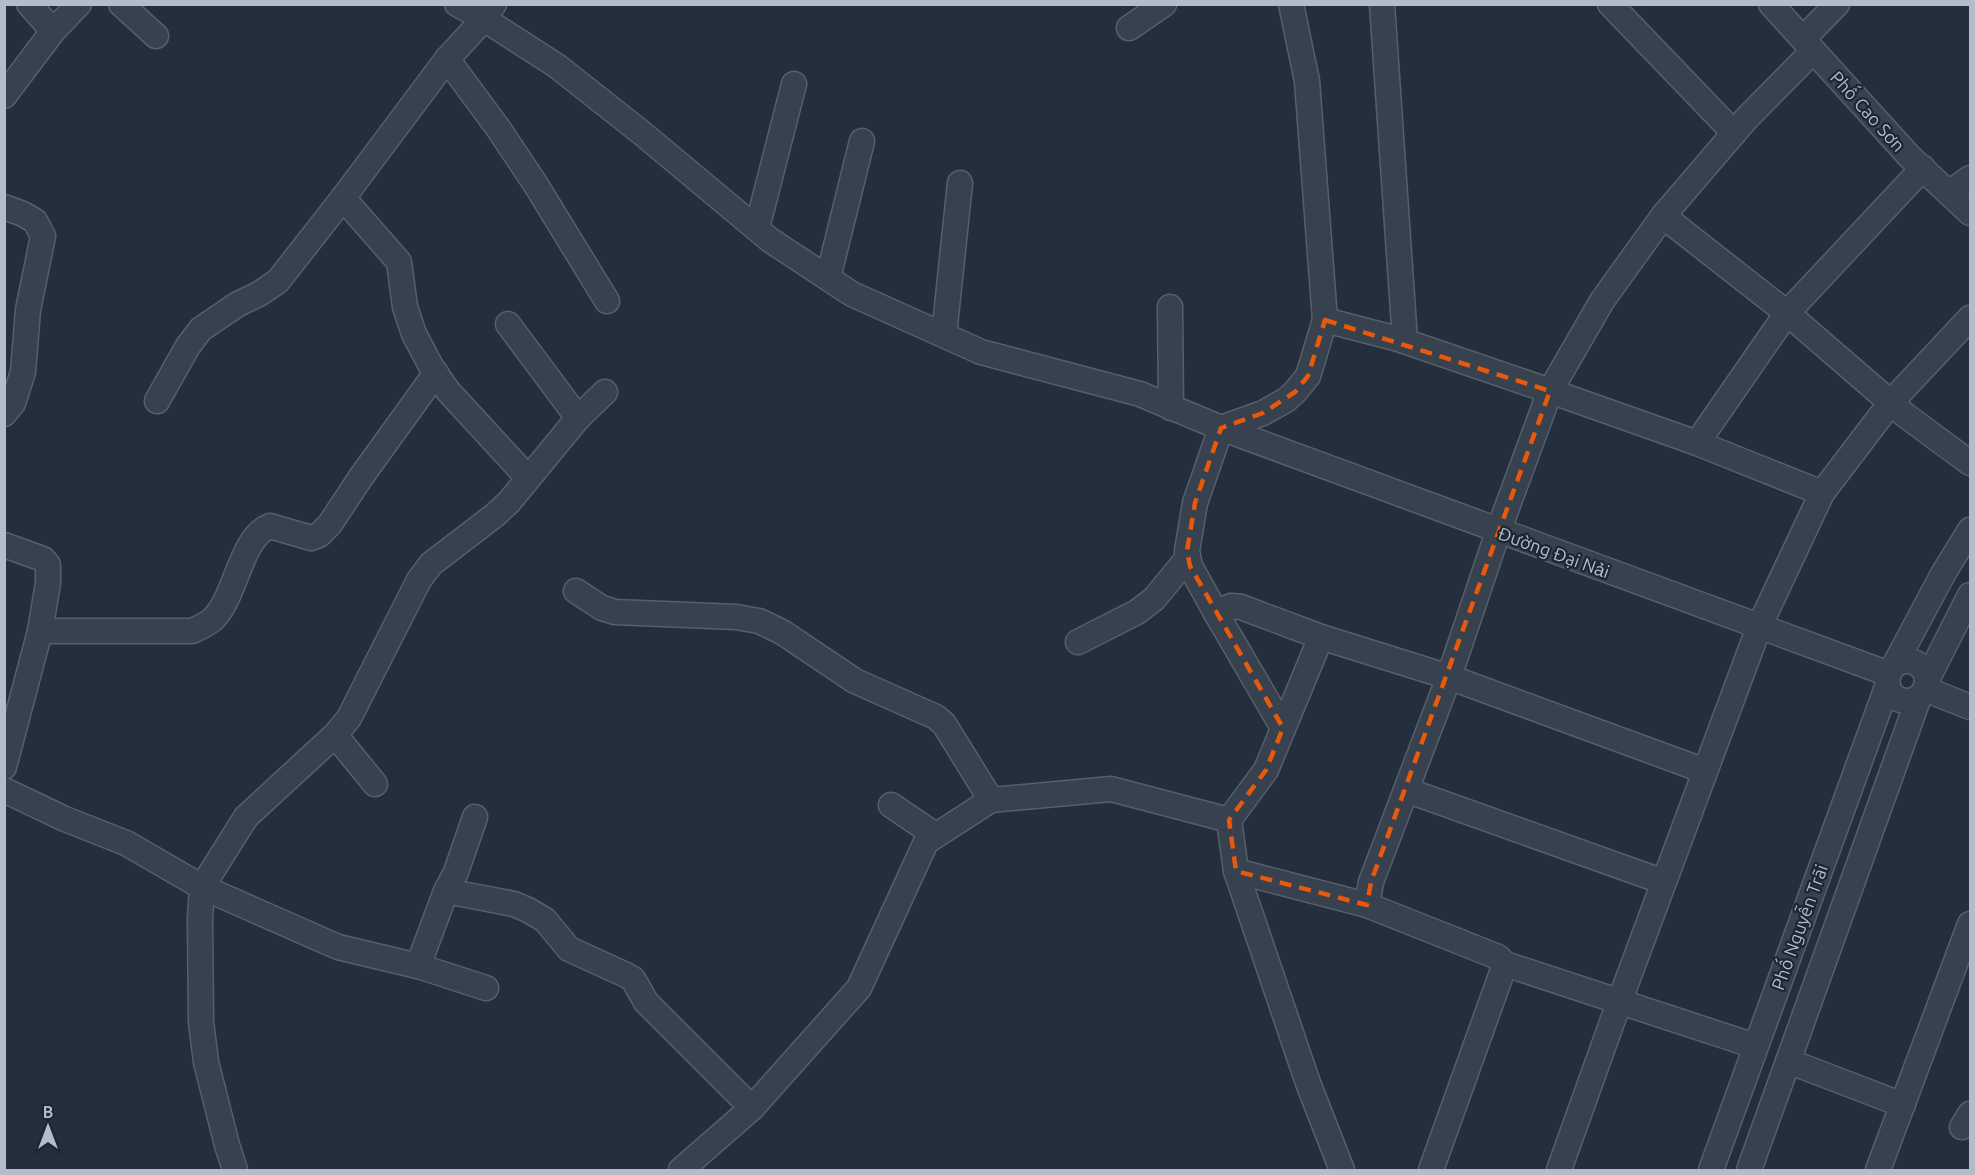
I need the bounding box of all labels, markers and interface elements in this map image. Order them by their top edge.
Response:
street label: Phố Cao Sơn [1827,65,1911,155]
street label: Đường Đại Nải [1496,523,1612,581]
street label: Phố Nguyễn Trãi [1765,861,1831,992]
north arrow [18,1097,78,1157]
text: B [43,1103,53,1121]

